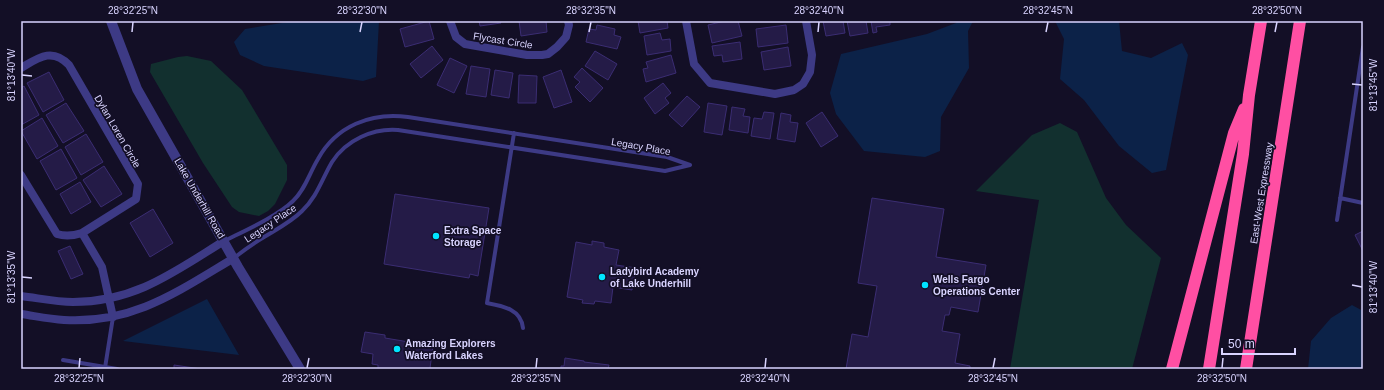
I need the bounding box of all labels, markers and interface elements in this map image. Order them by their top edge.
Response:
text: 28°32'25"N [108,5,158,16]
text: 28°32'30"N [337,5,387,16]
text: 28°32'35"N [566,5,616,16]
text: 28°32'40"N [794,5,844,16]
text: 28°32'45"N [1023,5,1073,16]
text: 28°32'50"N [1252,5,1302,16]
street label: Flycast Circle [472,30,534,51]
text: 81°13'40"W [6,48,17,101]
text: 81°13'45"W [1368,58,1379,111]
street label: Dylan Loren Circle [92,93,143,170]
street label: Legacy Place [610,136,672,157]
street label: East-West Expressway [1248,142,1275,245]
street label: Lake Underhill Road [172,156,227,240]
street label: Legacy Place [242,202,299,245]
place label: Extra Space Storage [444,225,502,248]
marker: Extra Space Storage [431,231,441,241]
text: 81°13'35"W [6,250,17,303]
text: 81°13'40"W [1368,260,1379,313]
place label: Ladybird Academy of Lake Underhill [610,266,700,289]
marker: Ladybird Academy of Lake Underhill [597,272,607,282]
place label: Wells Fargo Operations Center [933,274,1020,297]
marker: Wells Fargo Operations Center [920,280,930,290]
scale bar [1222,330,1295,356]
text: 50 m [1228,337,1255,351]
place label: Amazing Explorers Waterford Lakes [405,338,496,361]
marker: Amazing Explorers Waterford Lakes [392,344,402,354]
text: 28°32'25"N [54,373,104,384]
text: 28°32'30"N [282,373,332,384]
text: 28°32'35"N [511,373,561,384]
text: 28°32'40"N [740,373,790,384]
text: 28°32'45"N [968,373,1018,384]
text: 28°32'50"N [1197,373,1247,384]

